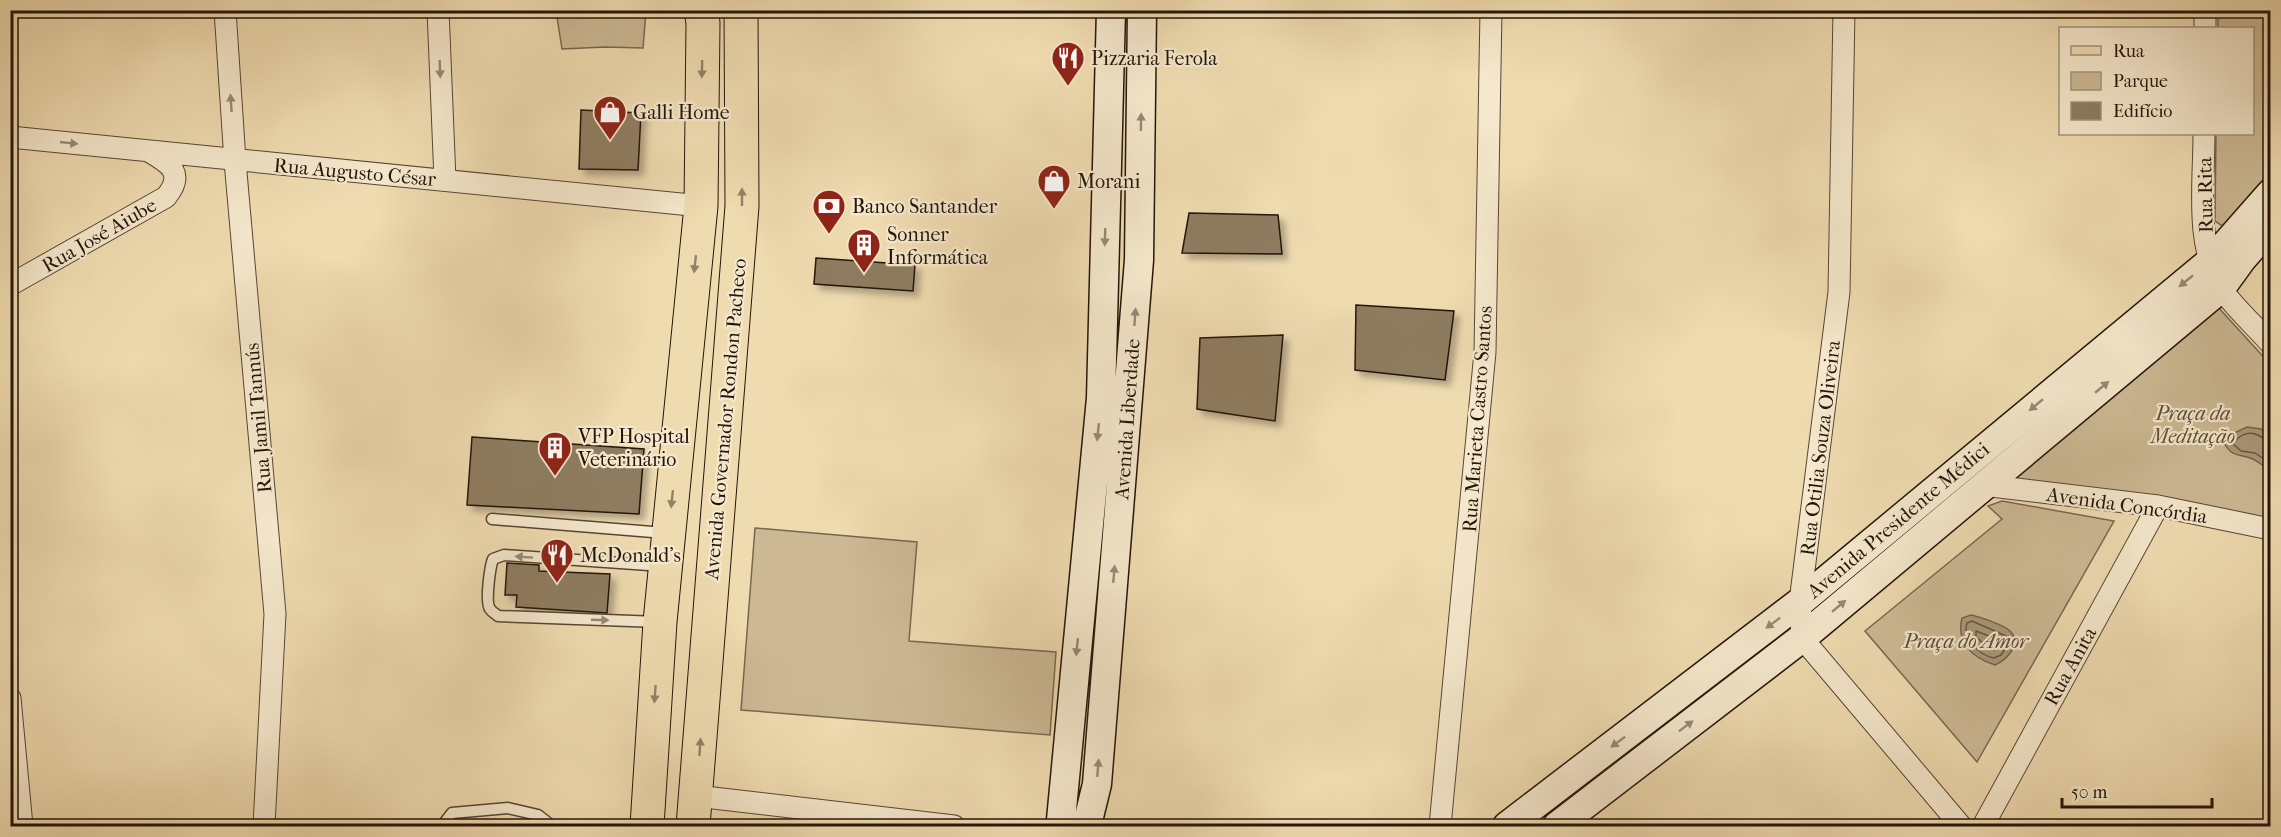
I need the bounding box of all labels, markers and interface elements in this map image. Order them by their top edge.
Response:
legend [2059,27,2254,135]
restaurant icon: Pizzaria Ferola [1050,40,1086,87]
text: Rua [2113,41,2145,62]
place label: Pizzaria Ferola [1091,47,1218,70]
one-way arrow [436,59,445,78]
one-way arrow [698,59,707,78]
text: Parque [2113,71,2168,92]
one-way arrow [227,93,236,112]
shop icon: Galli Home [592,94,628,141]
place label: Galli Home [633,101,730,124]
text: Edifício [2113,101,2172,122]
one-way arrow [1136,112,1146,131]
one-way arrow [59,139,78,148]
street label: Rua Augusto César [273,154,438,191]
street label: Rua Rita [2193,156,2218,233]
shop icon: Morani [1036,163,1072,210]
place label: Morani [1077,170,1140,193]
one-way arrow [737,187,747,206]
bank icon: Banco Santander [811,188,847,235]
street label: Rua José Aiube [38,193,161,277]
place label: Banco Santander [852,195,998,218]
place label: Sonner Informática [887,223,989,269]
building icon: Sonner Informática [846,227,882,274]
one-way arrow [1100,227,1110,246]
one-way arrow [690,254,700,273]
street label: Avenida Governador Rondon Pacheco [700,257,751,582]
one-way arrow [2179,274,2194,286]
street label: Rua Marieta Castro Santos [1458,305,1497,533]
one-way arrow [1130,307,1140,326]
street label: Avenida Liberdade [1110,338,1145,501]
street label: Rua Otilia Souza Oliveira [1796,338,1845,557]
street label: Rua Jamil Tannús [240,342,277,494]
one-way arrow [2094,380,2110,393]
one-way arrow [2029,398,2044,411]
park label: Praça da Meditação [2149,402,2235,448]
one-way arrow [1093,422,1103,441]
place label: VFP Hospital Veterinário [577,425,690,471]
building icon: VFP Hospital Veterinário [537,430,573,477]
street label: Avenida Presidente Médici [1802,438,1994,604]
street label: Avenida Concórdia [2044,483,2209,528]
one-way arrow [667,490,677,509]
restaurant icon: McDonald's [539,537,575,584]
place label: McDonald's [580,544,681,567]
one-way arrow [514,552,533,561]
one-way arrow [1110,564,1119,583]
one-way arrow [1831,600,1846,613]
one-way arrow [590,615,609,624]
one-way arrow [1765,617,1781,629]
street label: Rua Anita [2040,622,2102,709]
park label: Praça do Amor [1903,630,2030,653]
one-way arrow [1072,637,1082,656]
one-way arrow [651,684,660,703]
one-way arrow [1677,720,1693,732]
one-way arrow [1610,735,1626,748]
one-way arrow [695,738,704,757]
one-way arrow [1093,759,1103,778]
scale bar [2062,771,2212,809]
text: 50 m [2071,782,2108,803]

